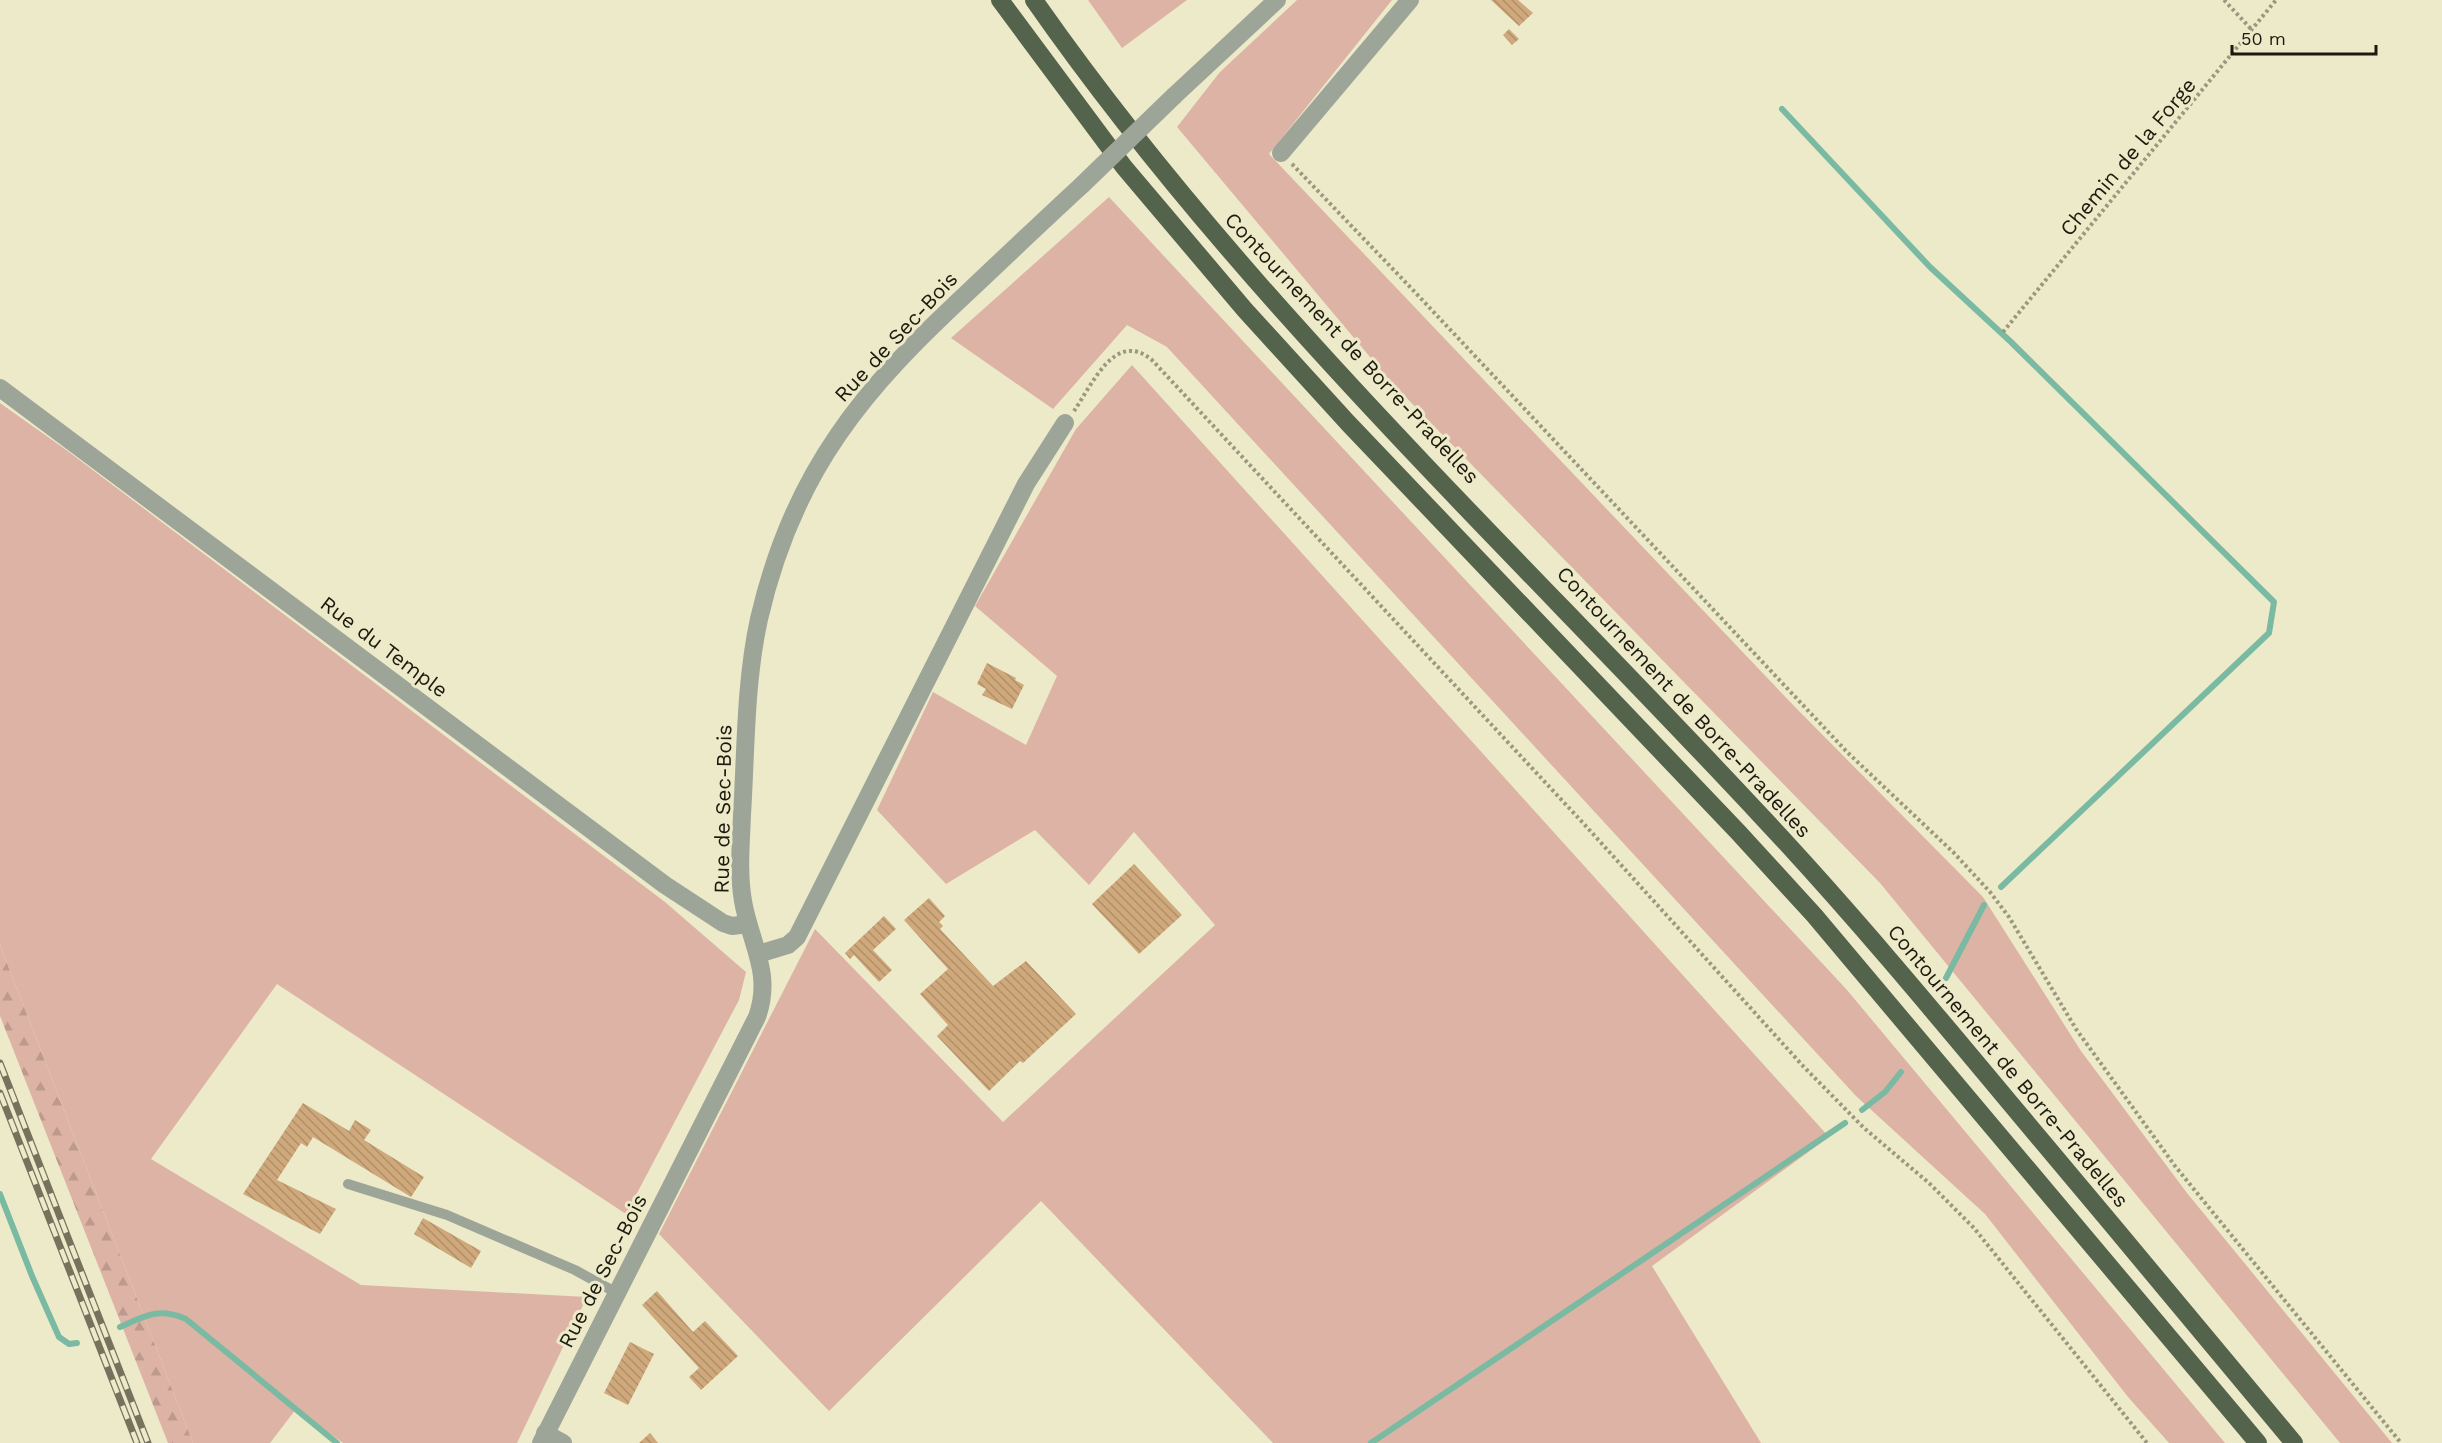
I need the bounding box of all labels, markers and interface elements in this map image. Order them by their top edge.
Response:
scale bar [2232,18,2376,56]
text: 50 m [2241,28,2286,49]
street label: Chemin de la Forge [2054,73,2201,241]
street label: Contournement de Borre-Pradelles [1220,207,1485,488]
street label: Rue de Sec-Bois [829,266,962,407]
street label: Contournement de Borre-Pradelles [1552,561,1817,842]
street label: Rue du Temple [316,591,453,703]
street label: Rue de Sec-Bois [709,724,736,894]
street label: Contournement de Borre-Pradelles [1883,919,2134,1212]
street label: Rue de Sec-Bois [553,1190,652,1352]

